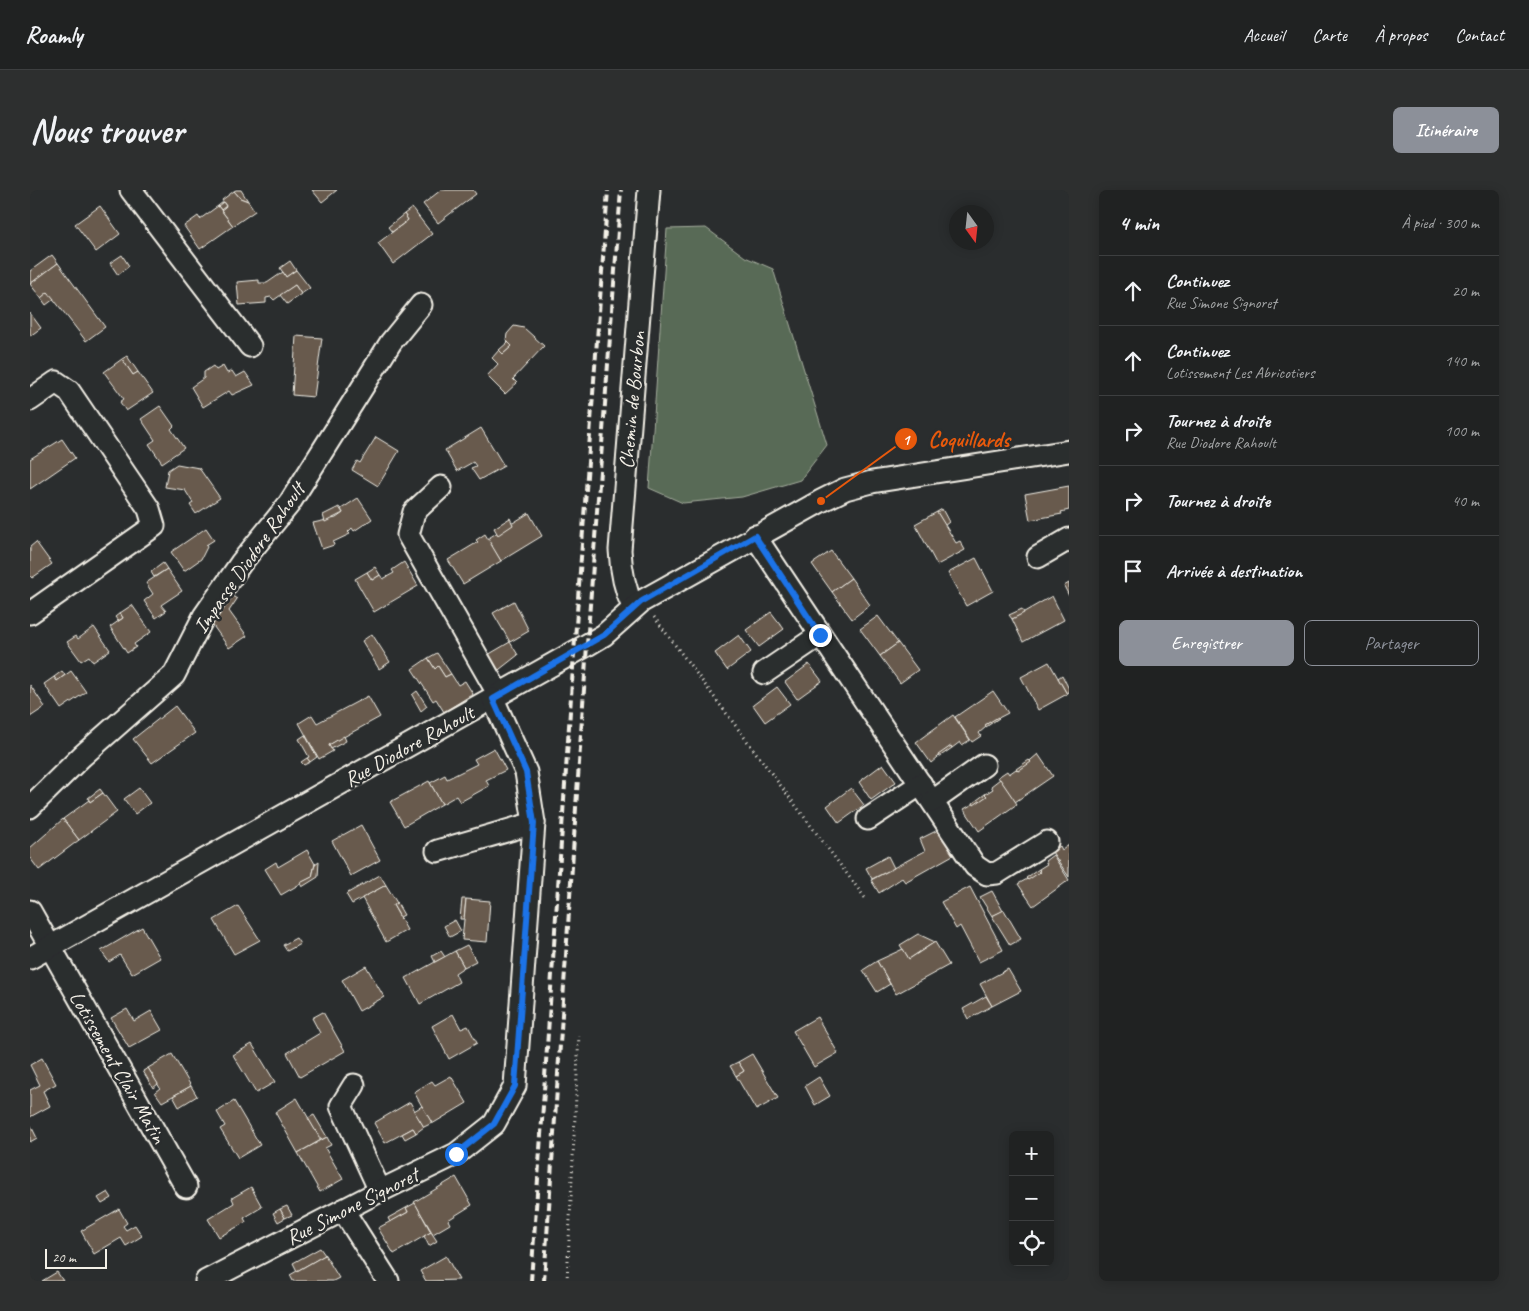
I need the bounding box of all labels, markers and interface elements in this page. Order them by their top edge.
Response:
text: Roamly [25,20,82,50]
text: Accueil [1244,24,1284,46]
text: Carte [1312,24,1347,46]
text: À propos [1375,24,1427,46]
text: Contact [1455,24,1504,46]
button: Itinéraire [1393,107,1499,153]
text: Nous trouver [30,108,184,153]
north arrow [949,205,994,250]
text: 4 min [1119,210,1159,236]
text: À pied · 300 m [1401,213,1479,233]
text: Continuez [1166,269,1229,293]
icon: ahead [1119,277,1147,305]
text: 20 m [1452,281,1479,301]
text: Rue Simone Signoret [1166,293,1277,313]
street label: Chemin de Bourbon [613,330,651,470]
text: Continuez [1166,339,1229,363]
icon: ahead [1119,347,1147,375]
text: 140 m [1445,351,1479,371]
text: Lotissement Les Abricotiers [1166,363,1315,383]
text: Tournez à droite [1166,409,1270,433]
icon: right [1119,417,1147,445]
callout: Coquillards [893,421,1020,458]
text: 100 m [1445,421,1479,441]
text: Coquillards [928,426,1012,454]
text: 1 [903,431,912,450]
text: Rue Diodore Rahoult [1166,433,1276,453]
street label: Impasse Diodore Rahoult [187,475,312,638]
icon: right [1119,487,1147,515]
text: Tournez à droite [1166,489,1270,513]
text: 40 m [1452,491,1479,511]
icon: arrive [1119,557,1147,585]
text: Arrivée à destination [1166,559,1302,583]
button: Enregistrer [1119,620,1294,666]
button: Partager [1304,620,1479,666]
route end [809,624,832,647]
street label: Rue Diodore Rahoult [340,699,480,792]
street label: Lotissement Clair Matin [64,986,172,1148]
map controls [1009,1131,1054,1266]
button: + [1009,1131,1054,1176]
route start [445,1143,468,1166]
street label: Rue Simone Signoret [281,1160,425,1251]
button: − [1009,1176,1054,1221]
button: locate [1009,1221,1054,1266]
scale bar [45,1246,108,1269]
text: 20 m [52,1249,76,1266]

